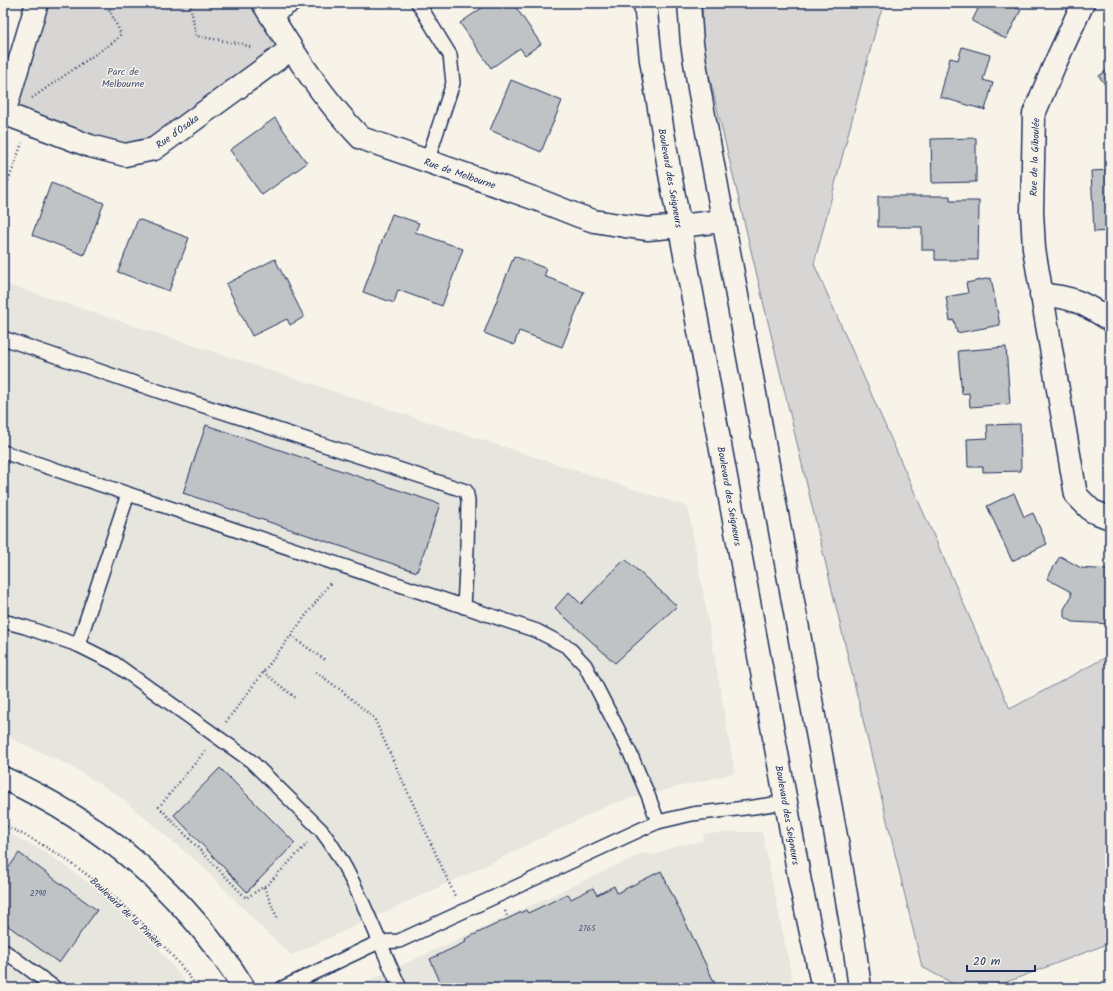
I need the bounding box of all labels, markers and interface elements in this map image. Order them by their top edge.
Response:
park label: Parc de Melbourne [102,64,145,92]
street label: Rue d'Osaka [153,110,203,153]
street label: Rue de la Giboulée [1026,117,1044,196]
street label: Boulevard des Seigneurs [653,127,687,230]
street label: Rue de Melbourne [422,154,498,194]
street label: Boulevard des Seigneurs [712,445,746,548]
street label: Boulevard des Seigneurs [770,764,804,867]
street label: Boulevard de la Pinière [86,874,167,952]
house number: 2790 [30,887,46,900]
house number: 2765 [578,922,596,935]
scale bar [967,947,1035,973]
text: 20 m [973,952,1001,971]

